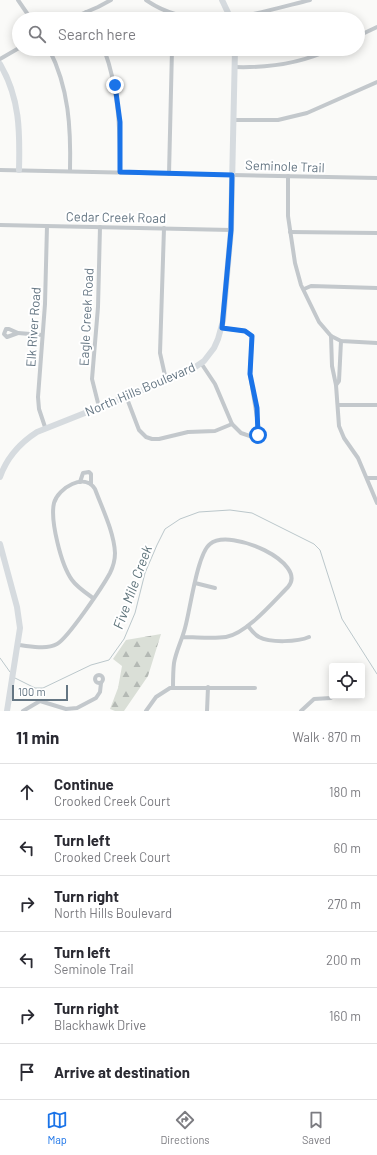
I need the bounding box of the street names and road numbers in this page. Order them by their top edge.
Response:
street label: Seminole Trail [245,157,325,175]
street label: Cedar Creek Road [66,208,166,226]
street label: Eagle Creek Road [75,268,97,366]
street label: Elk River Road [22,286,44,368]
street label: North Hills Boulevard [82,359,198,419]

